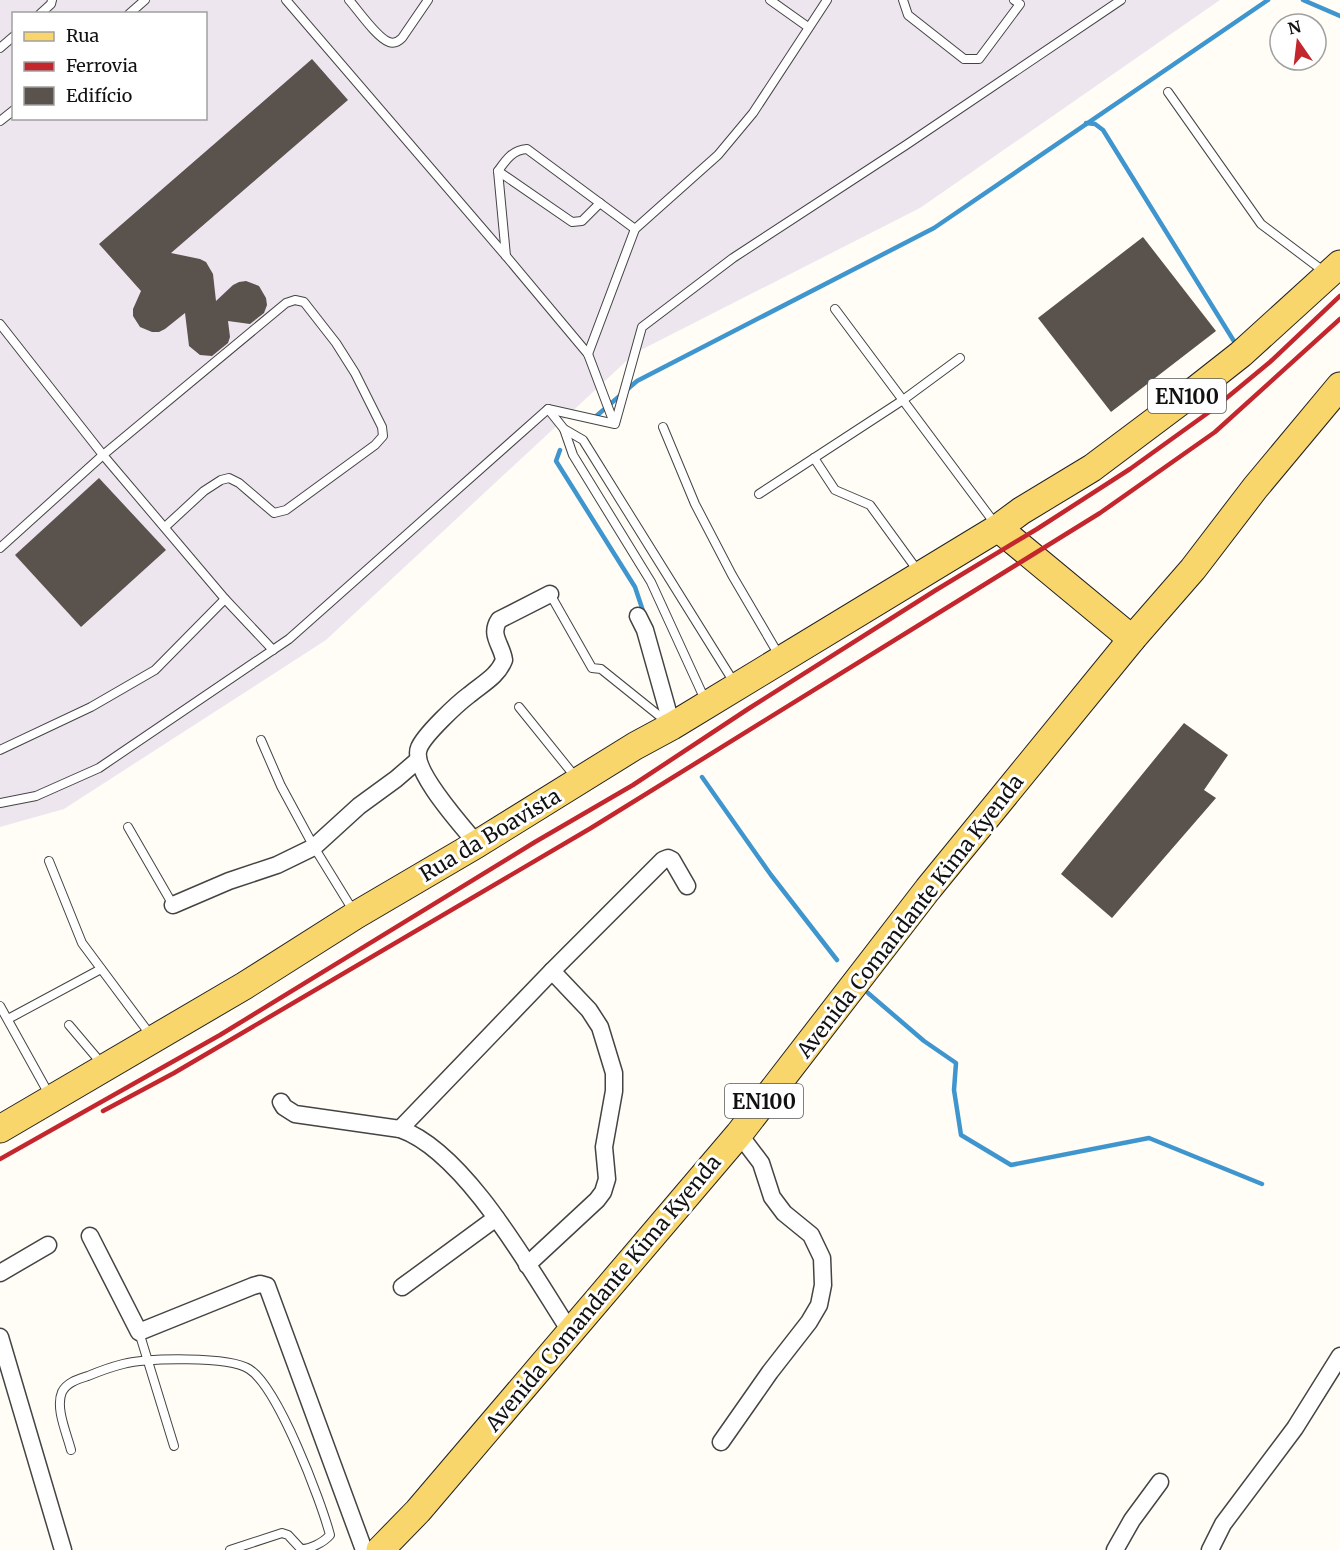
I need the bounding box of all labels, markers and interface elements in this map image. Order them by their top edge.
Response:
legend [12,12,207,120]
north arrow [1268,12,1328,72]
text: N [1286,16,1303,39]
text: Rua [66,24,100,47]
text: Ferrovia [66,54,138,77]
text: Edifício [66,84,132,107]
road number: EN100 [1148,379,1226,413]
street label: Avenida Comandante Kima Kyenda [790,769,1029,1064]
street label: Rua da Boavista [415,782,565,888]
road number: EN100 [725,1084,803,1118]
street label: Avenida Comandante Kima Kyenda [479,1149,727,1438]

